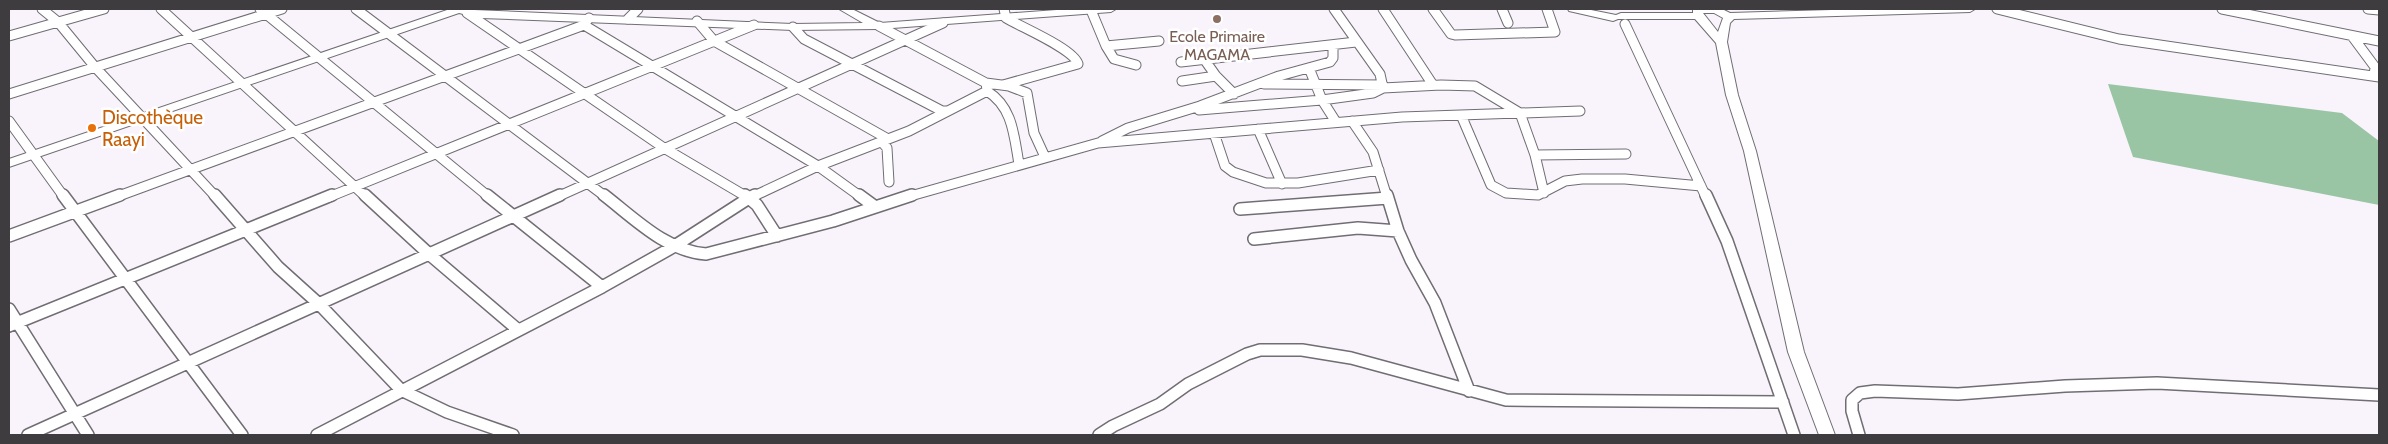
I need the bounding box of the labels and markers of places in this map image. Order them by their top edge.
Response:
marker: Ecole Primaire MAGAMA [1211,13,1223,25]
place label: Ecole Primaire MAGAMA [1169,27,1265,64]
place label: Discothèque Raayi [102,106,203,151]
marker: Discothèque Raayi [86,122,98,134]

